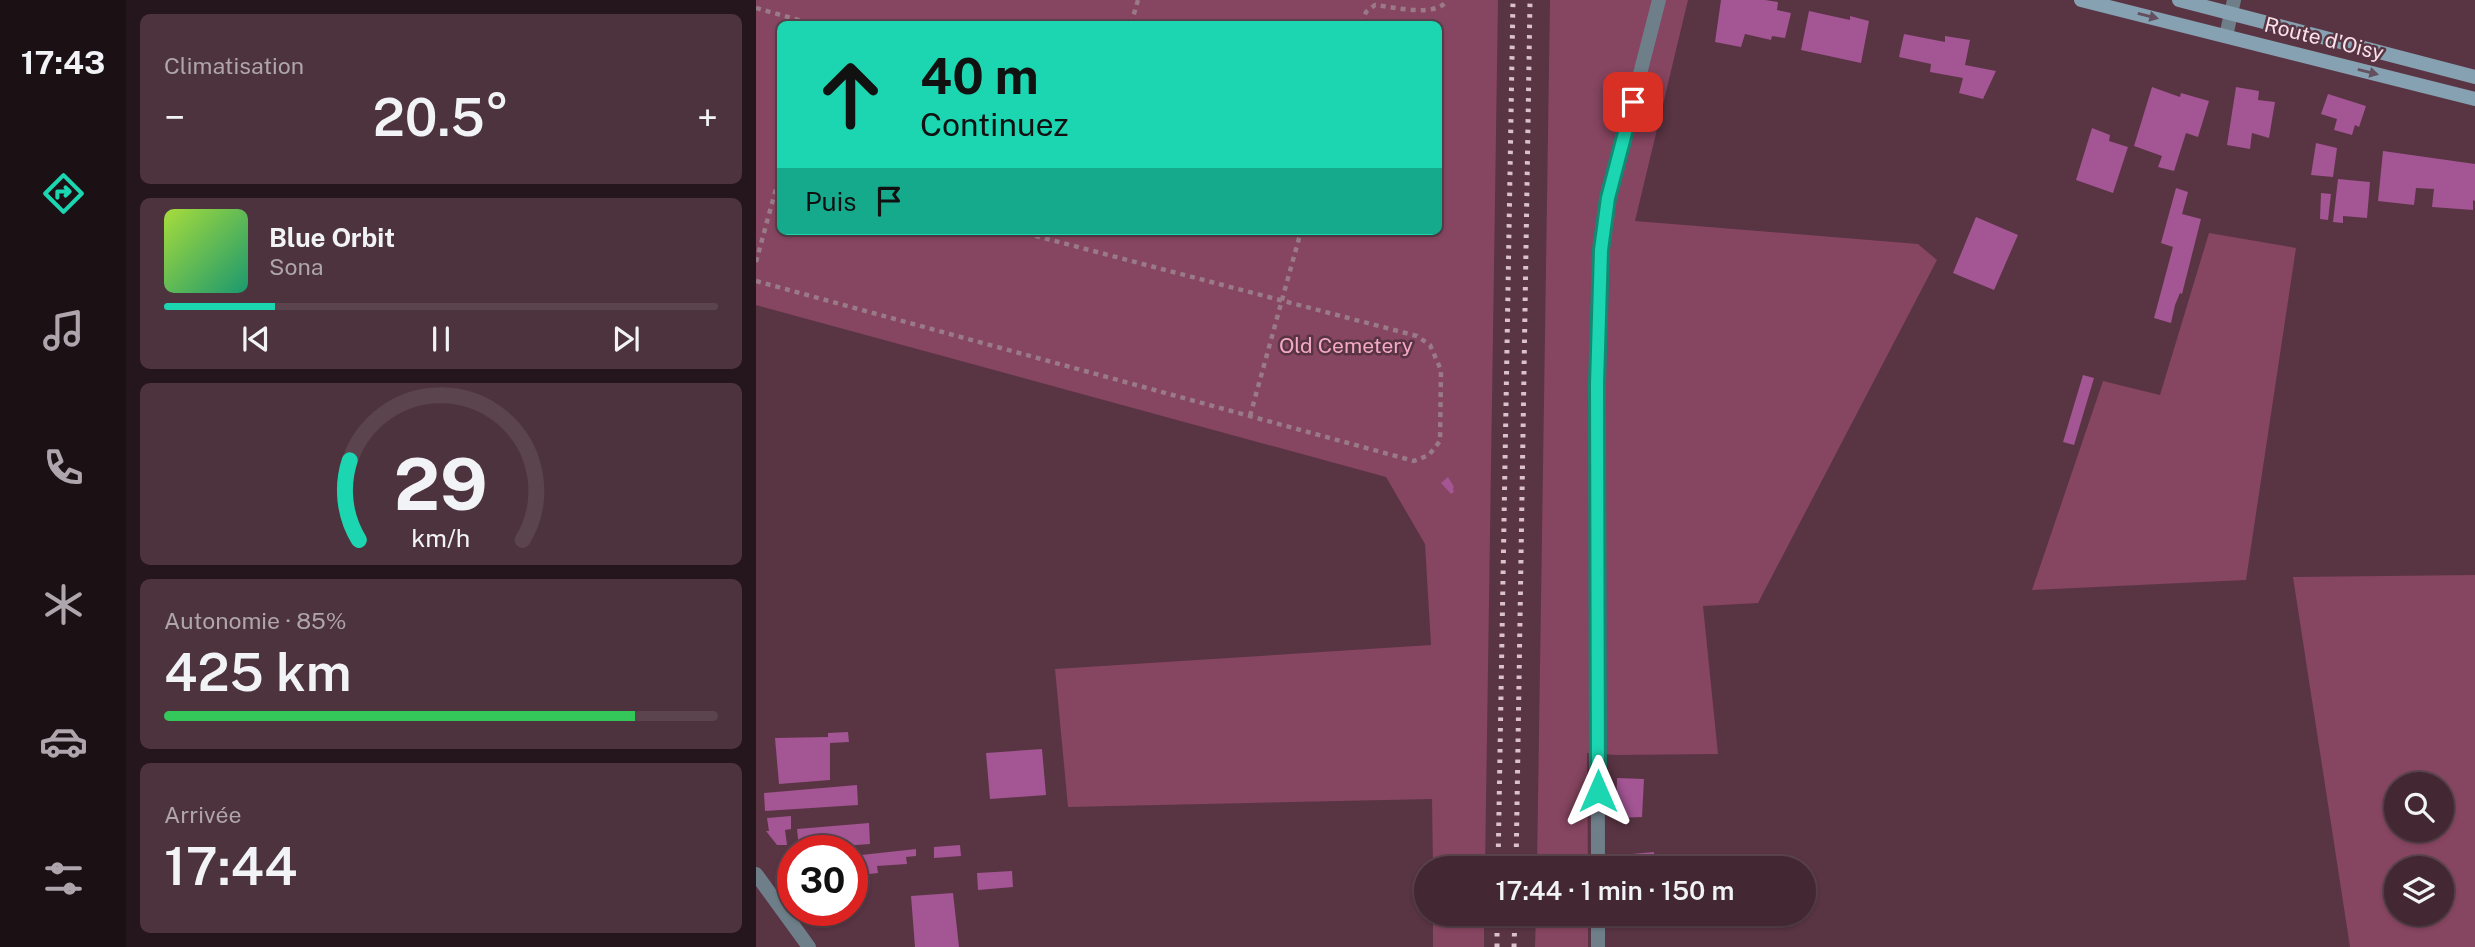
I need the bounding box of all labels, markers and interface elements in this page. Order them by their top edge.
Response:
one-way arrow [2137,11,2159,22]
street label: Route d'Oisy [2262,12,2386,65]
text: 17:43 [21,44,105,81]
text: 40 m [920,47,1039,105]
icon: ahead [805,49,896,140]
text: Climatisation [164,52,304,79]
one-way arrow [2357,67,2379,78]
pin [1603,72,1663,132]
icon: arrive [1614,83,1652,121]
text: 20.5° [373,87,509,148]
text: − [164,95,185,140]
text: + [697,95,718,140]
text: Continuez [920,106,1069,143]
icon: directions [39,169,88,218]
icon: arrive [870,182,908,220]
text: Puis [805,186,856,217]
text: Blue Orbit [269,222,395,253]
text: Sona [269,253,323,280]
icon: music [39,306,88,355]
icon: previous [237,320,275,358]
icon: pause [422,320,460,358]
icon: next [607,320,645,358]
park label: Old Cemetery [1279,333,1413,358]
text: 29 [394,441,488,526]
icon: phone [39,443,88,492]
text: km/h [412,522,470,552]
icon: climate [39,580,88,629]
text: Autonomie · 85% [164,607,347,634]
text: 425 km [164,642,352,703]
icon: car [39,717,88,766]
position arrow [1561,754,1635,828]
map controls [2384,772,2454,926]
button: search [2384,772,2454,842]
text: Arrivée [164,801,241,828]
speed limit sign: 30 [777,835,868,926]
text: 17:44 [164,836,297,897]
icon: filters [39,854,88,903]
button: layers [2384,856,2454,926]
text: 17:44 · 1 min · 150 m [1496,875,1734,906]

